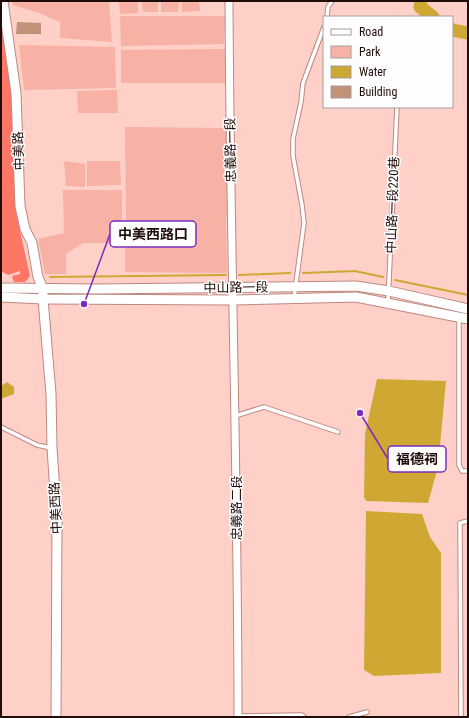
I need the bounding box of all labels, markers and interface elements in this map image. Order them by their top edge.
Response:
legend [323,16,453,108]
text: Road [359,25,383,39]
text: Park [359,45,381,59]
text: Water [359,65,387,79]
text: Building [359,85,397,99]
street label: 忠義路一段 [222,117,239,183]
street label: 中美路 [10,131,27,171]
street label: 中山路一段220巷 [383,156,402,254]
callout: 中美西路口 [110,221,196,247]
text: 中美西路口 [118,226,188,242]
street label: 中山路一段 [203,279,269,296]
callout: 福德祠 [388,446,446,472]
text: 福德祠 [396,451,438,467]
street label: 忠義路二段 [229,475,244,541]
street label: 中美西路 [47,482,64,534]

